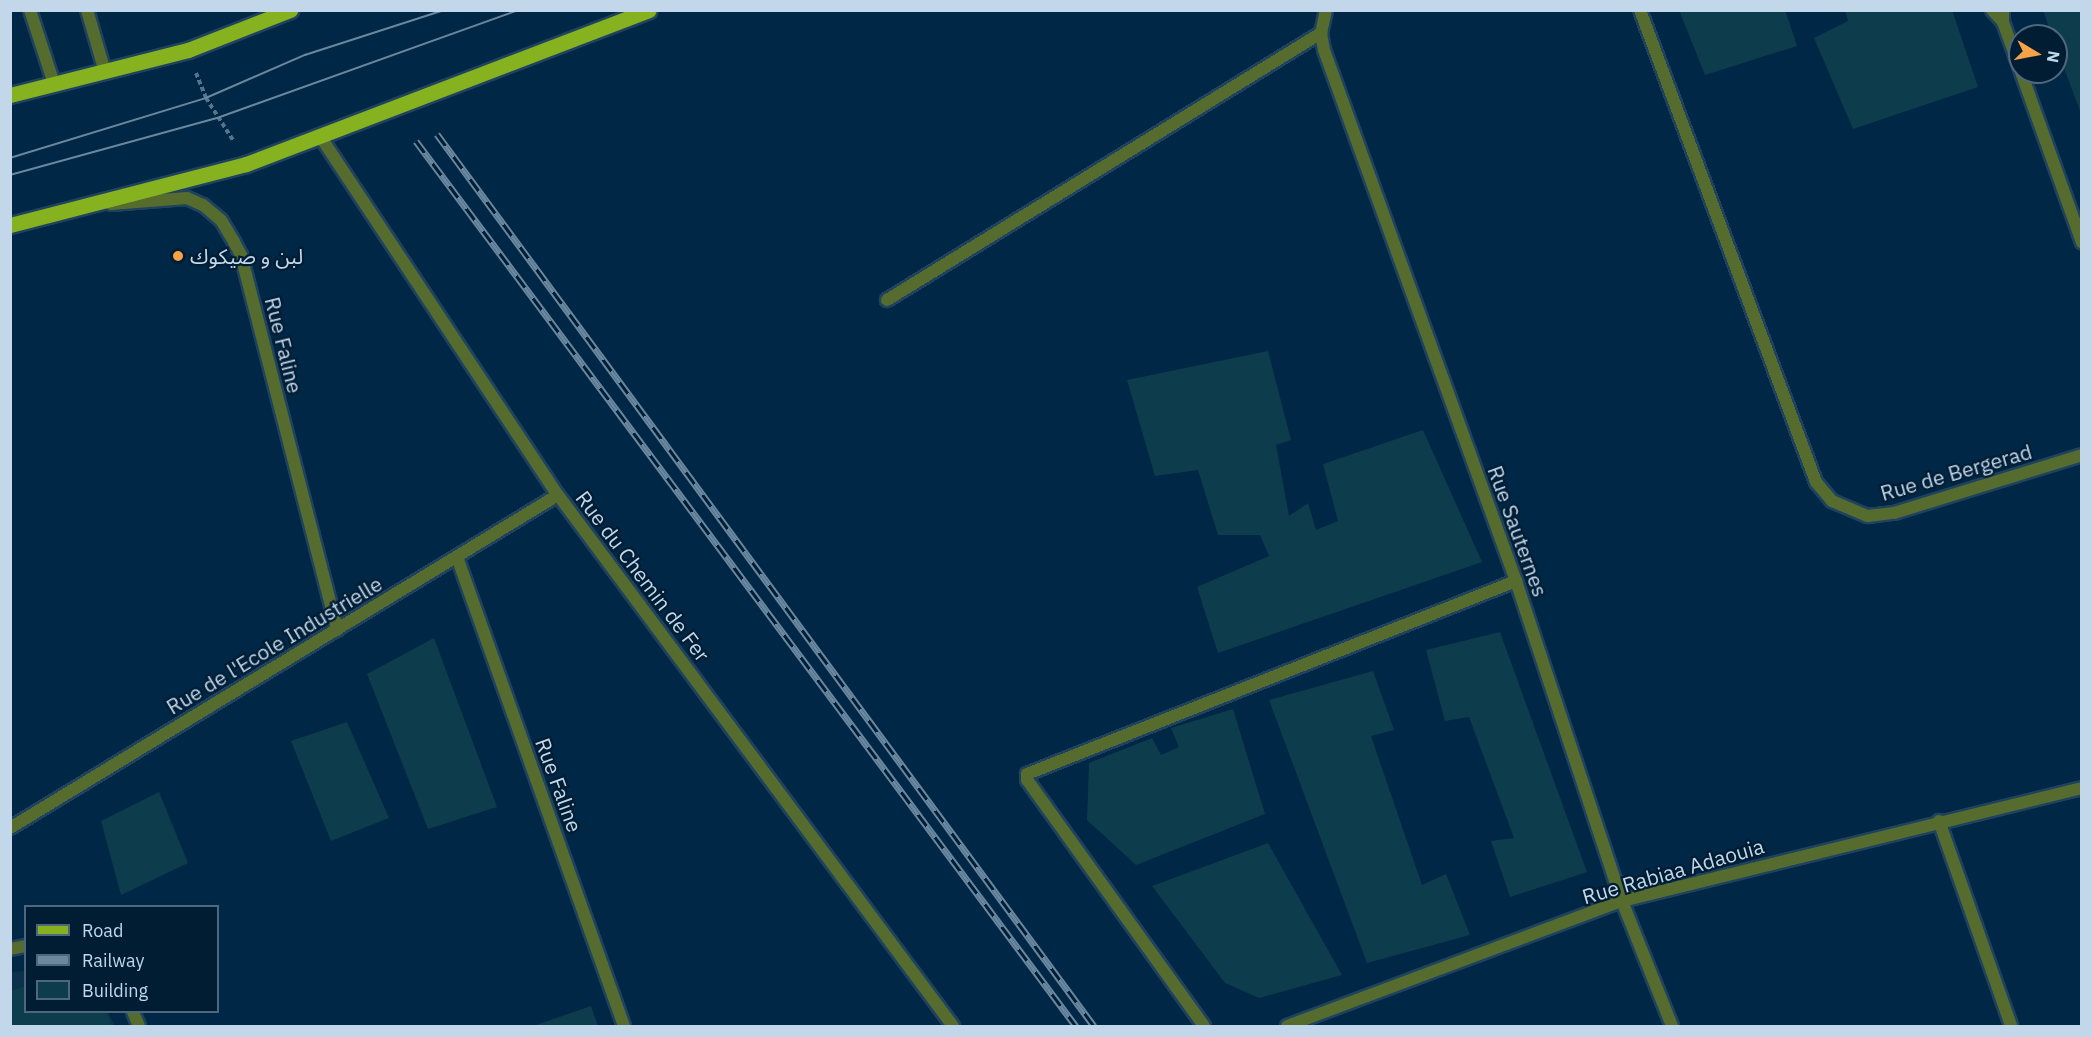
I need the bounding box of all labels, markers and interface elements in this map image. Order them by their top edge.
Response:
north arrow [2008,24,2068,84]
text: N [2043,49,2065,64]
place label: لبن و صيكوك [190,243,303,269]
marker: لبن و صيكوك [171,249,185,263]
street label: Rue Faline [260,294,308,396]
street label: Rue de Bergerad [1877,438,2035,506]
street label: Rue Sauternes [1483,462,1553,600]
street label: Rue du Chemin de Fer [571,486,715,666]
street label: Rue de l'Ecole Industrielle [162,571,386,719]
street label: Rue Faline [530,734,588,836]
street label: Rue Rabiaa Adaouia [1579,833,1767,909]
legend [24,905,219,1013]
text: Road [82,919,123,942]
text: Railway [82,949,144,972]
text: Building [82,979,148,1002]

